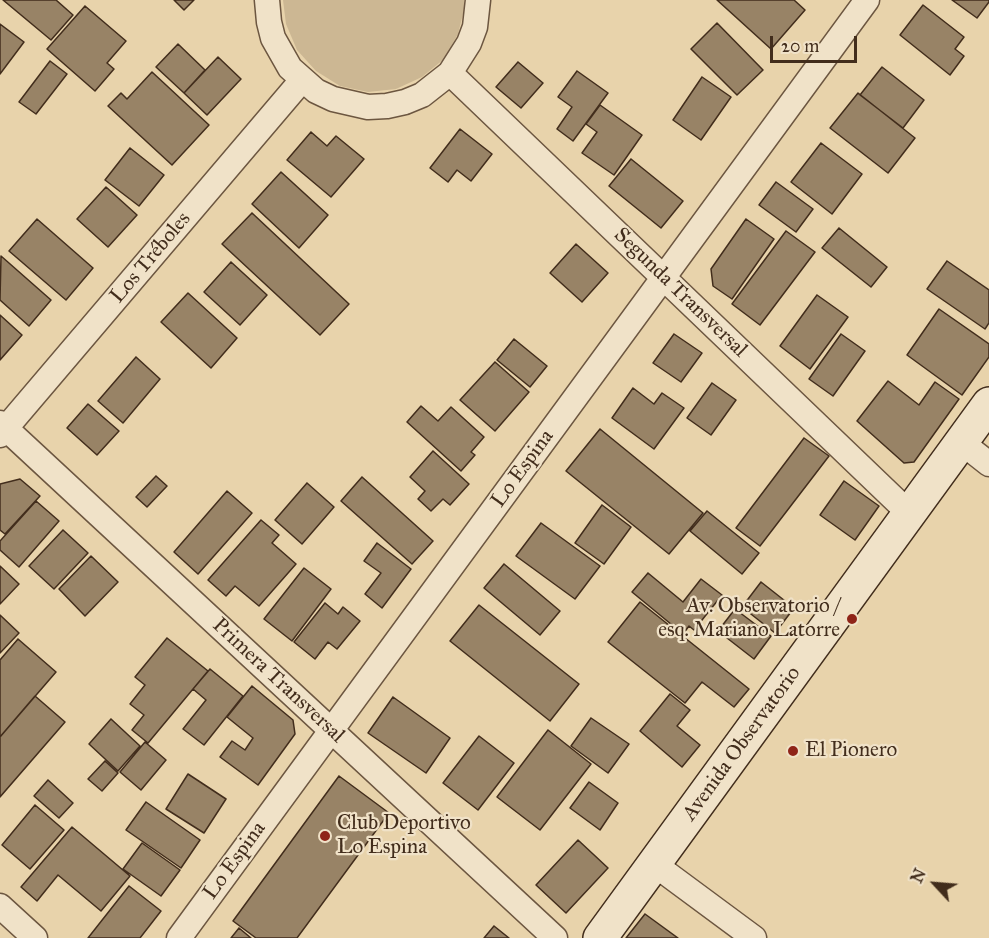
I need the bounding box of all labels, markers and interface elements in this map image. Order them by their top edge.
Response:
scale bar [773,24,860,62]
text: 20 m [781,35,819,57]
street label: Los Tréboles [105,207,197,309]
street label: Segunda Transversal [608,223,752,363]
street label: Lo Espina [486,425,560,513]
place label: Av. Observatorio / esq. Mariano Latorre [658,594,840,644]
marker: Av. Observatorio / esq. Mariano Latorre [845,612,859,626]
street label: Primera Transversal [207,613,349,749]
street label: Avenida Observatorio [677,662,807,826]
place label: El Pionero [805,738,897,764]
marker: El Pionero [786,744,800,758]
place label: Club Deportivo Lo Espina [337,811,471,861]
street label: Lo Espina [198,817,272,905]
marker: Club Deportivo Lo Espina [318,829,332,843]
north arrow [905,854,965,914]
text: N [907,866,930,886]

